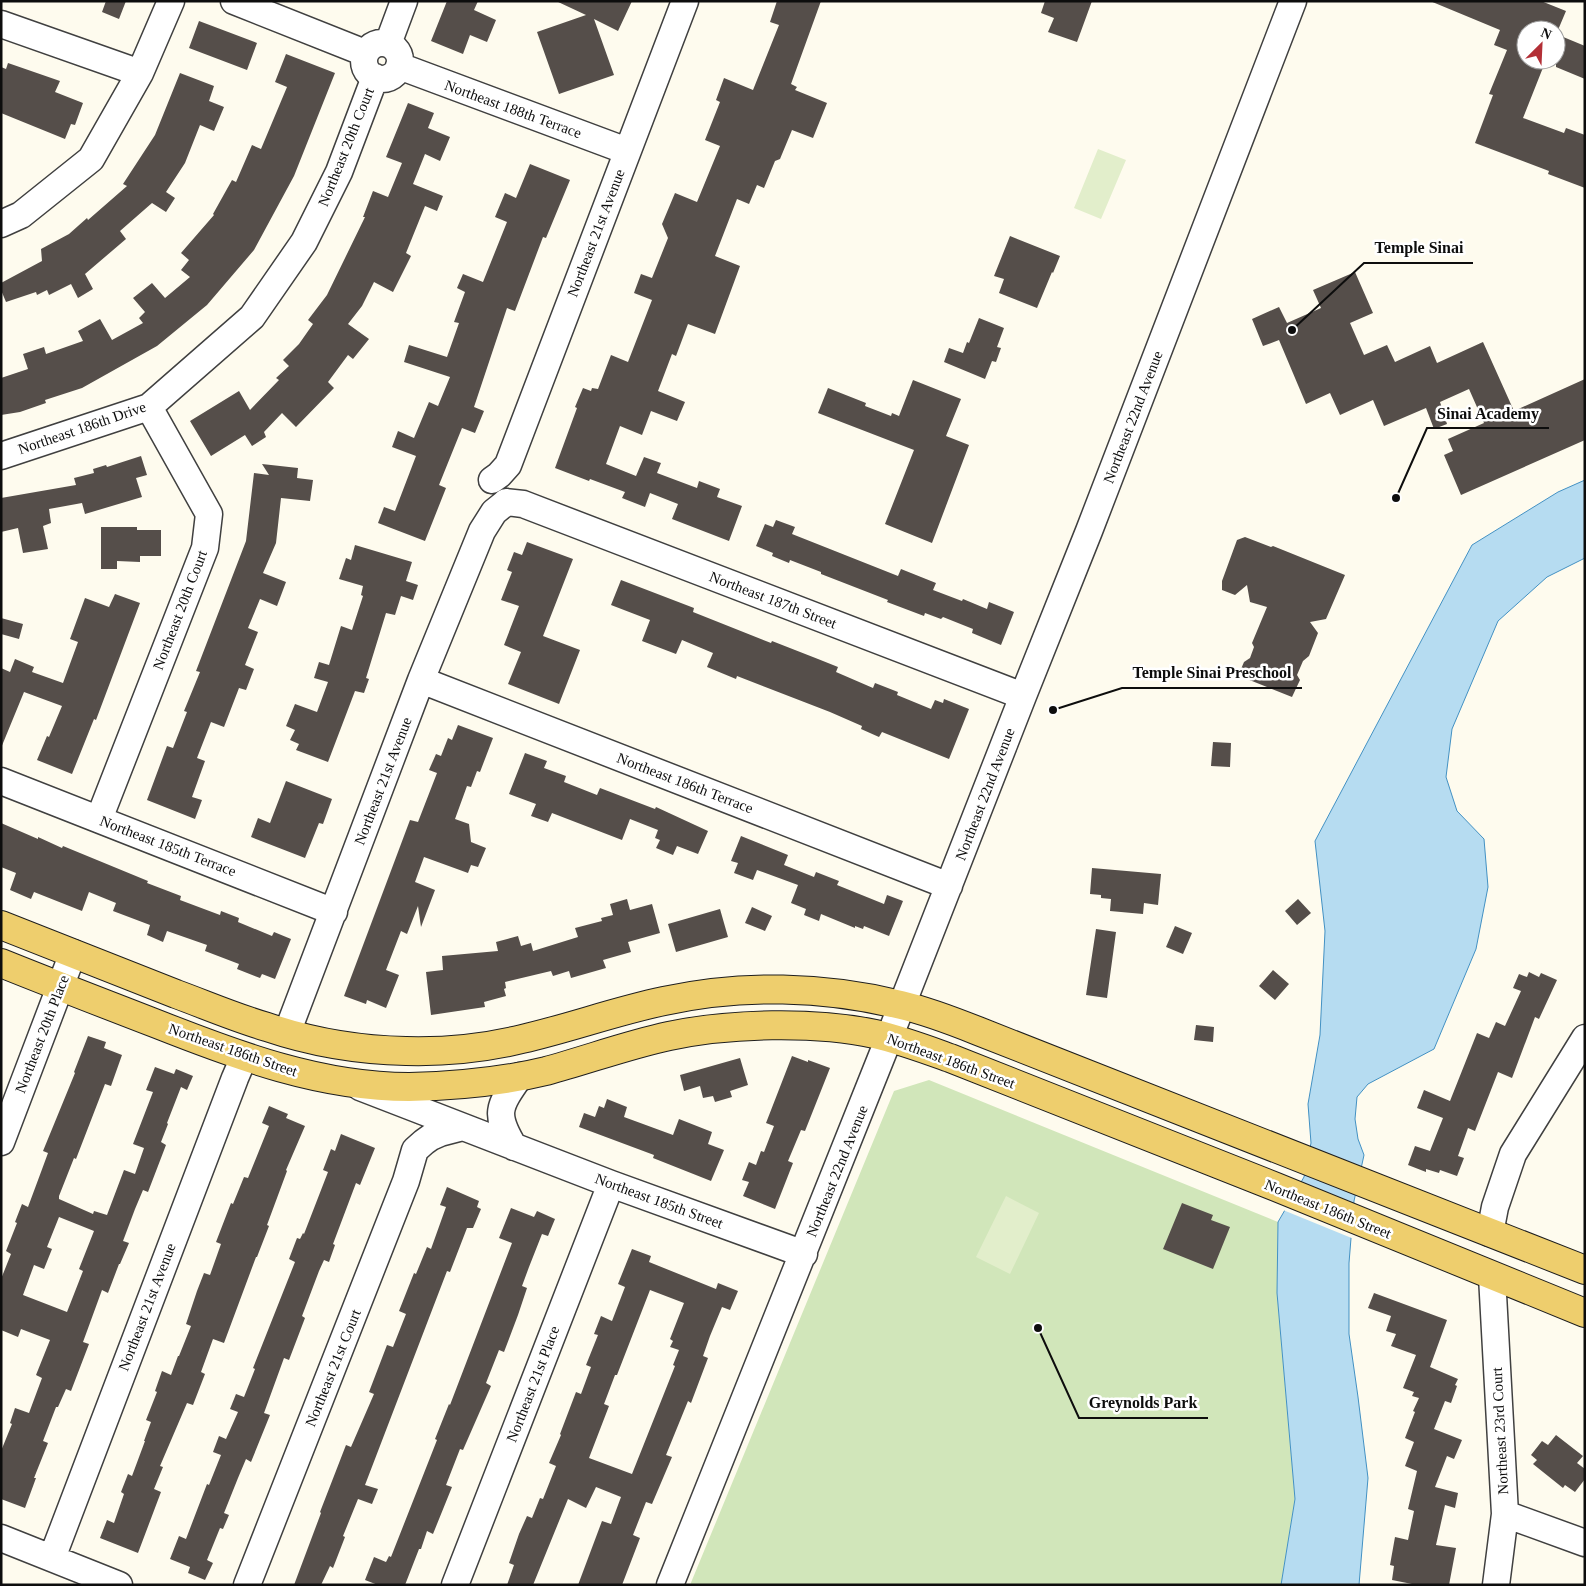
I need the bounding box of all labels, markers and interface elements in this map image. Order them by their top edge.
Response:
north arrow [1516,20,1566,70]
text: N [1538,25,1554,42]
street label: Northeast 188th Terrace [442,77,584,141]
street label: Northeast 20th Court [315,85,377,209]
street label: Northeast 21st Avenue [564,167,628,299]
callout: Temple Sinai [1364,232,1473,263]
text: Temple Sinai [1375,239,1464,257]
street label: Northeast 22nd Avenue [1100,348,1166,485]
callout: Sinai Academy [1427,397,1549,428]
street label: Northeast 186th Drive [16,398,148,457]
text: Sinai Academy [1437,405,1539,423]
street label: Northeast 20th Court [150,547,210,672]
street label: Northeast 187th Street [707,568,840,632]
callout: Temple Sinai Preschool [1122,657,1302,688]
text: Temple Sinai Preschool [1132,664,1292,682]
street label: Northeast 21st Avenue [351,715,415,847]
street label: Northeast 22nd Avenue [952,725,1018,862]
street label: Northeast 186th Terrace [615,750,756,816]
street label: Northeast 185th Terrace [98,813,239,879]
street label: Northeast 20th Place [12,972,72,1095]
street label: Northeast 186th Street [167,1020,300,1080]
street label: Northeast 186th Street [885,1030,1018,1092]
street label: Northeast 22nd Avenue [803,1103,871,1239]
street label: Northeast 185th Street [593,1170,726,1232]
street label: Northeast 186th Street [1262,1176,1394,1242]
street label: Northeast 21st Avenue [115,1241,179,1373]
street label: Northeast 21st Court [302,1306,364,1429]
street label: Northeast 21st Place [503,1323,563,1444]
street label: Northeast 23rd Court [1489,1366,1511,1495]
callout: Greynolds Park [1079,1387,1208,1418]
text: Greynolds Park [1089,1394,1197,1412]

